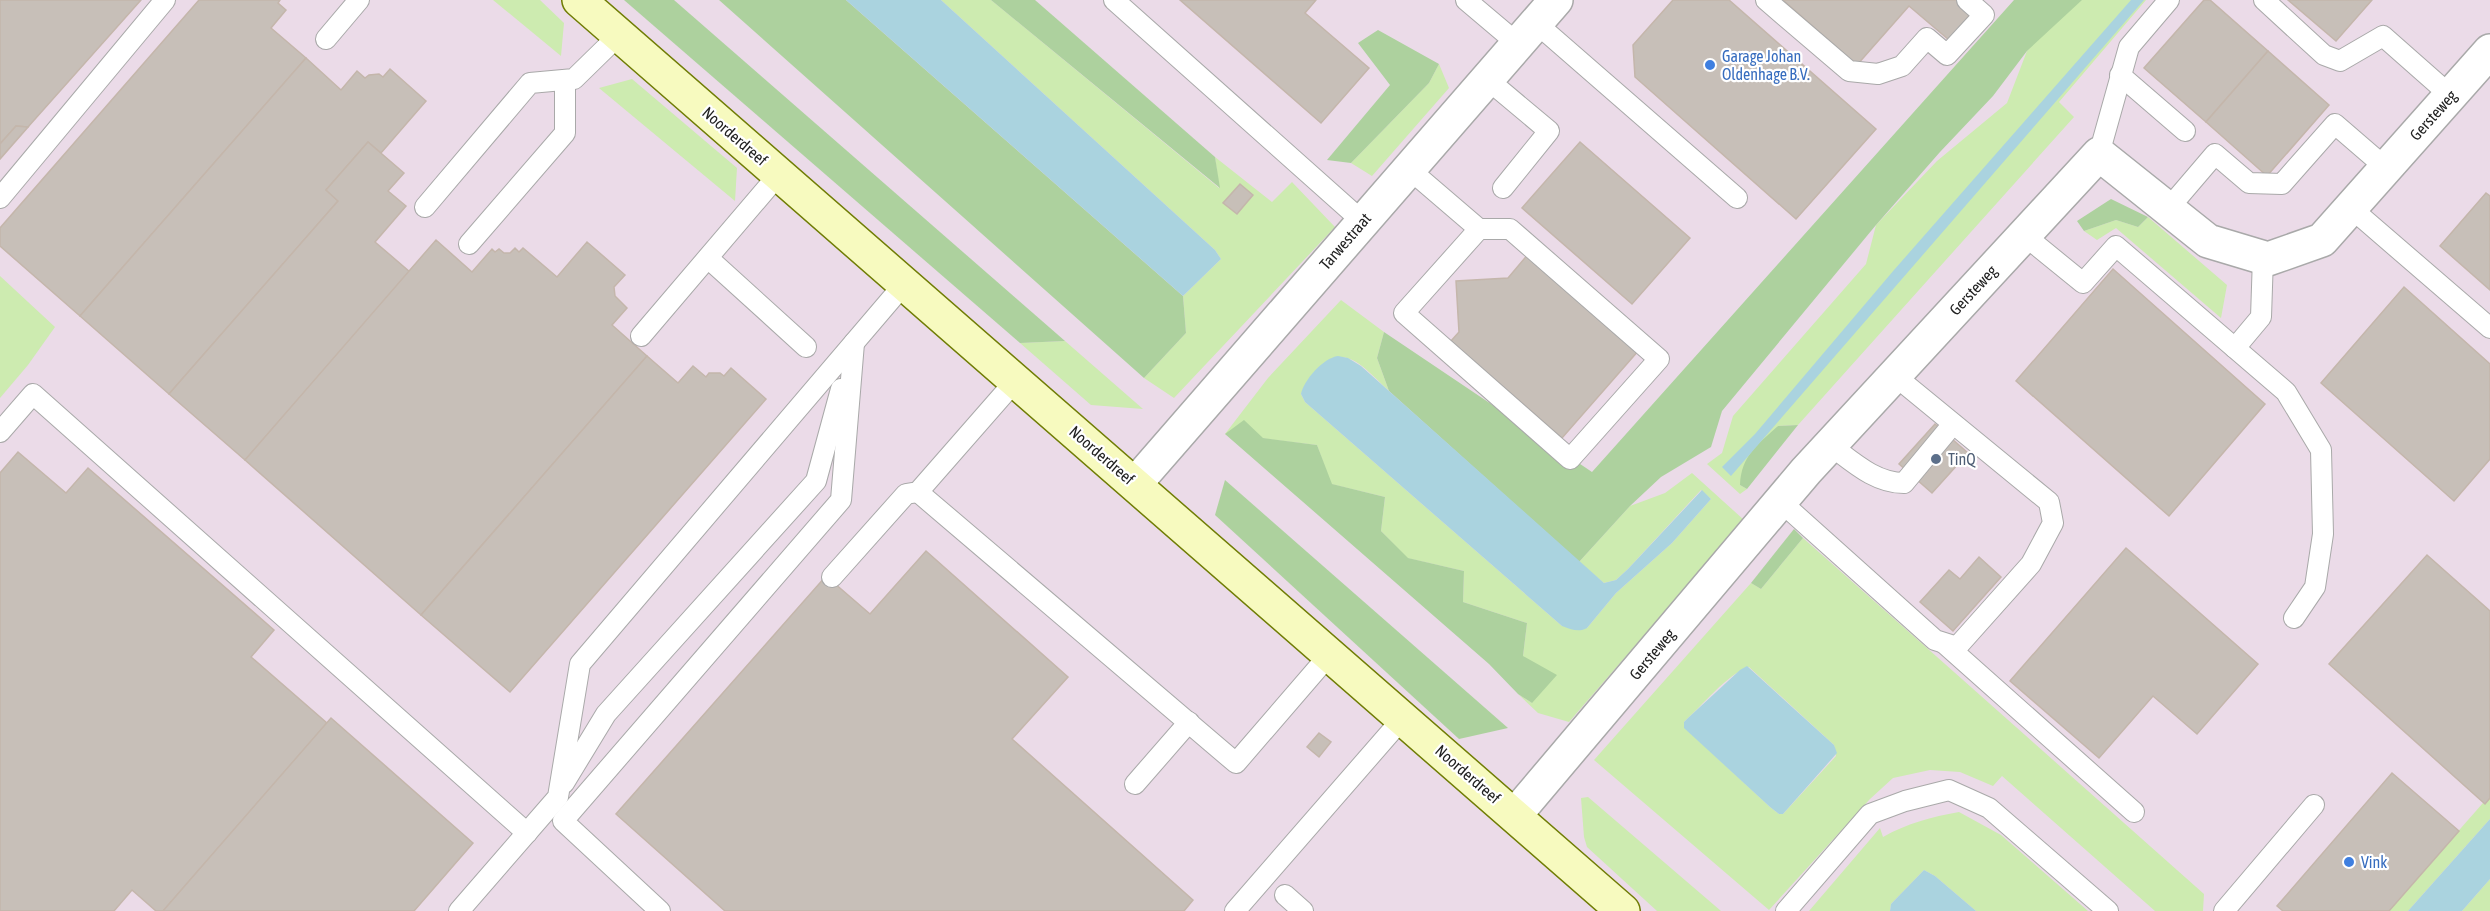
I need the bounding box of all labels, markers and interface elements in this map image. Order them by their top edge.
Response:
place label: Garage Johan Oldenhage B.V. [1722,47,1810,84]
marker: Garage Johan Oldenhage B.V. [1703,58,1717,72]
street label: Gersteweg [2406,86,2461,144]
street label: Noorderdreef [699,103,772,169]
street label: Tarwestraat [1316,209,1375,273]
street label: Gersteweg [1946,261,2001,319]
street label: Noorderdreef [1066,422,1139,488]
place label: TinQ [1948,450,1976,468]
marker: TinQ [1929,452,1943,466]
street label: Gersteweg [1625,625,1679,684]
street label: Noorderdreef [1432,741,1505,807]
place label: Vink [2361,853,2387,871]
marker: Vink [2342,855,2356,869]

